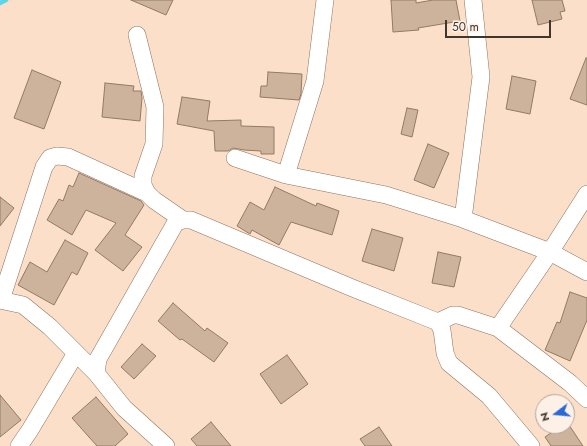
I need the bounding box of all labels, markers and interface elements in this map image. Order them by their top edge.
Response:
scale bar [447,12,553,38]
text: 50 m [452,18,479,36]
north arrow [535,394,575,434]
text: N [536,411,553,423]

